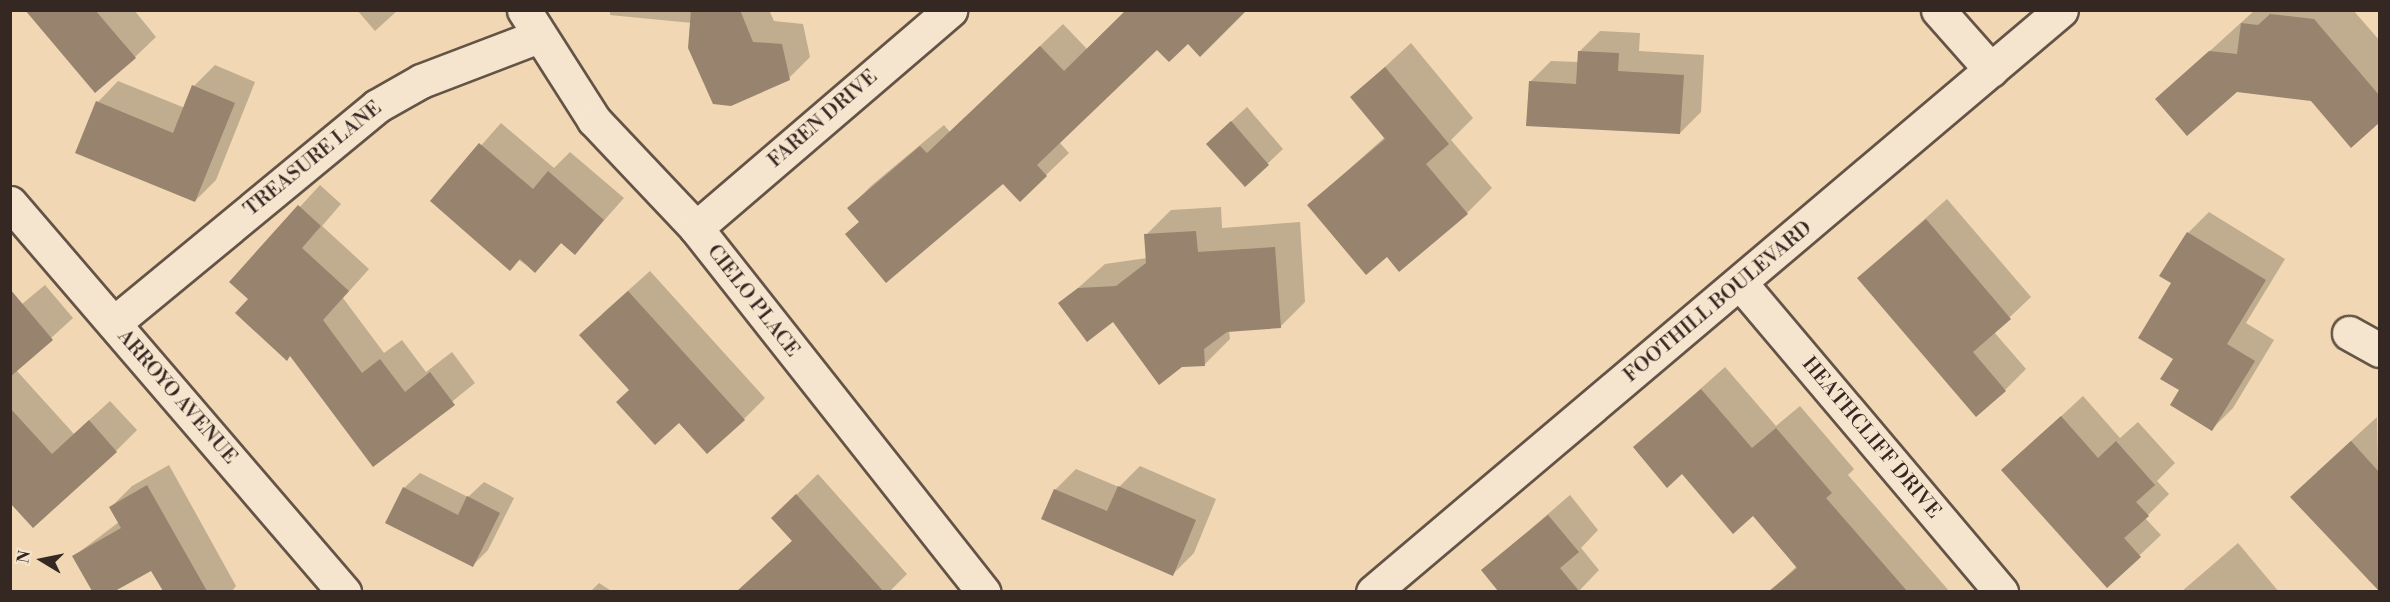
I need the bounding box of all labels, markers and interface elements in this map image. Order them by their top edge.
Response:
street label: FAREN DRIVE [763,65,883,173]
street label: TREASURE LANE [239,96,387,222]
street label: FOOTHILL BOULEVARD [1619,216,1817,388]
street label: CIELO PLACE [702,240,804,362]
street label: ARROYO AVENUE [112,325,242,469]
street label: HEATHCLIFF DRIVE [1797,352,1945,524]
north arrow [12,530,72,590]
text: N [13,549,35,565]

